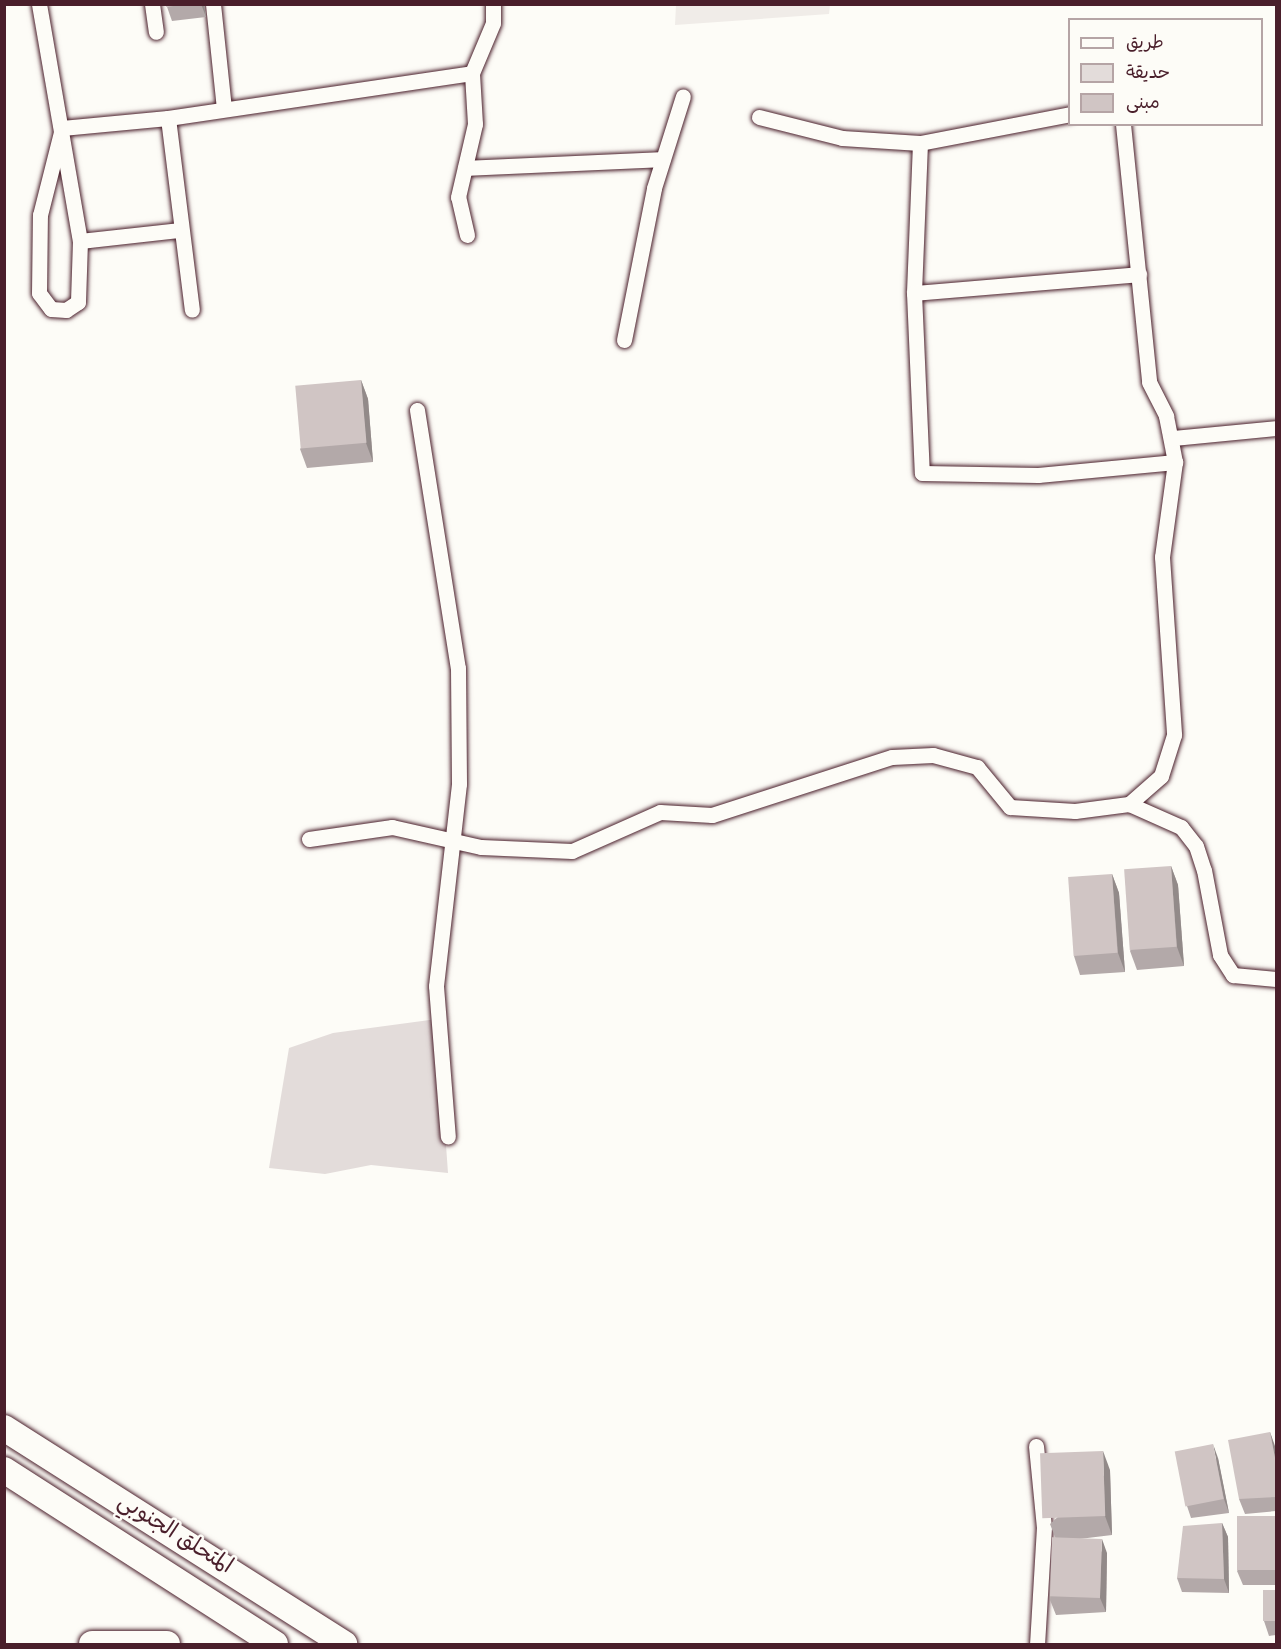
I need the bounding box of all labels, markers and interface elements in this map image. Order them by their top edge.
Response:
legend [1068,18,1263,126]
text: طريق [1126,34,1164,55]
text: حديقة [1126,64,1170,85]
text: مبنى [1126,94,1160,115]
street label: المتحلق الجنوبي [112,1490,236,1582]

